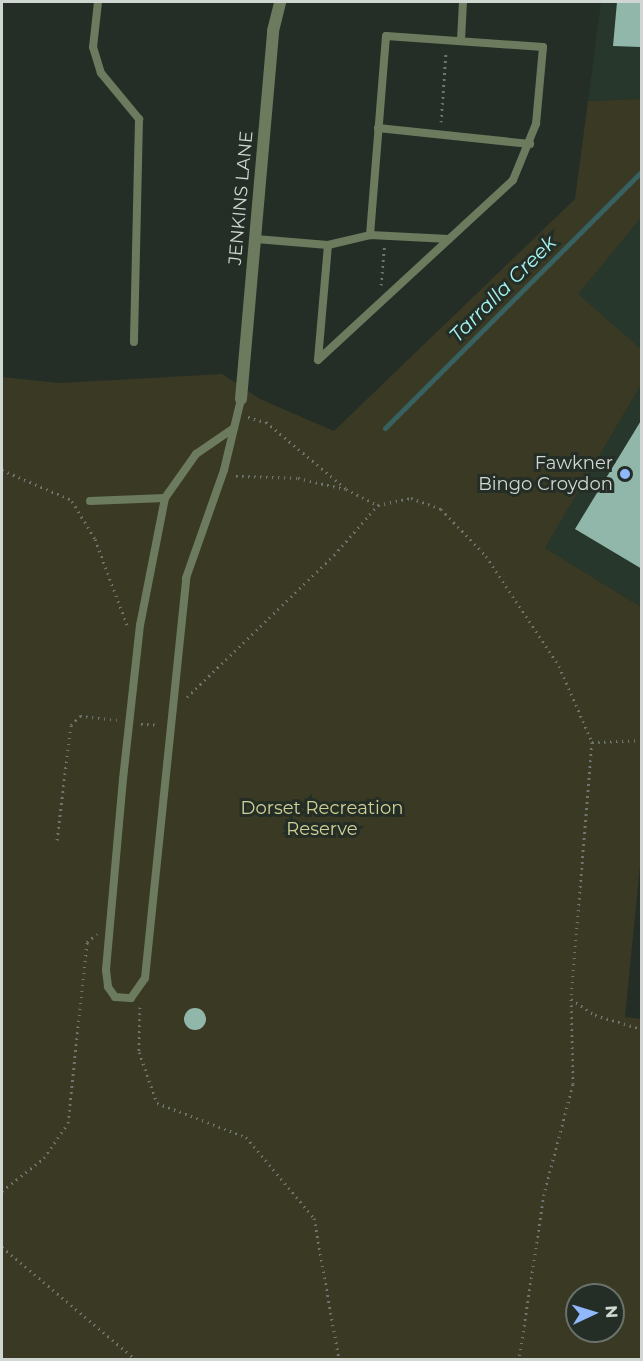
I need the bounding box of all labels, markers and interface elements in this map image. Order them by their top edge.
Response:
street label: JENKINS LANE [224,130,258,266]
water label: Tarralla Creek [445,231,561,347]
place label: Fawkner Bingo Croydon [478,453,613,496]
marker: Fawkner Bingo Croydon [618,467,632,481]
park label: Dorset Recreation Reserve [241,798,403,840]
north arrow [565,1283,625,1343]
text: N [602,1305,621,1319]

